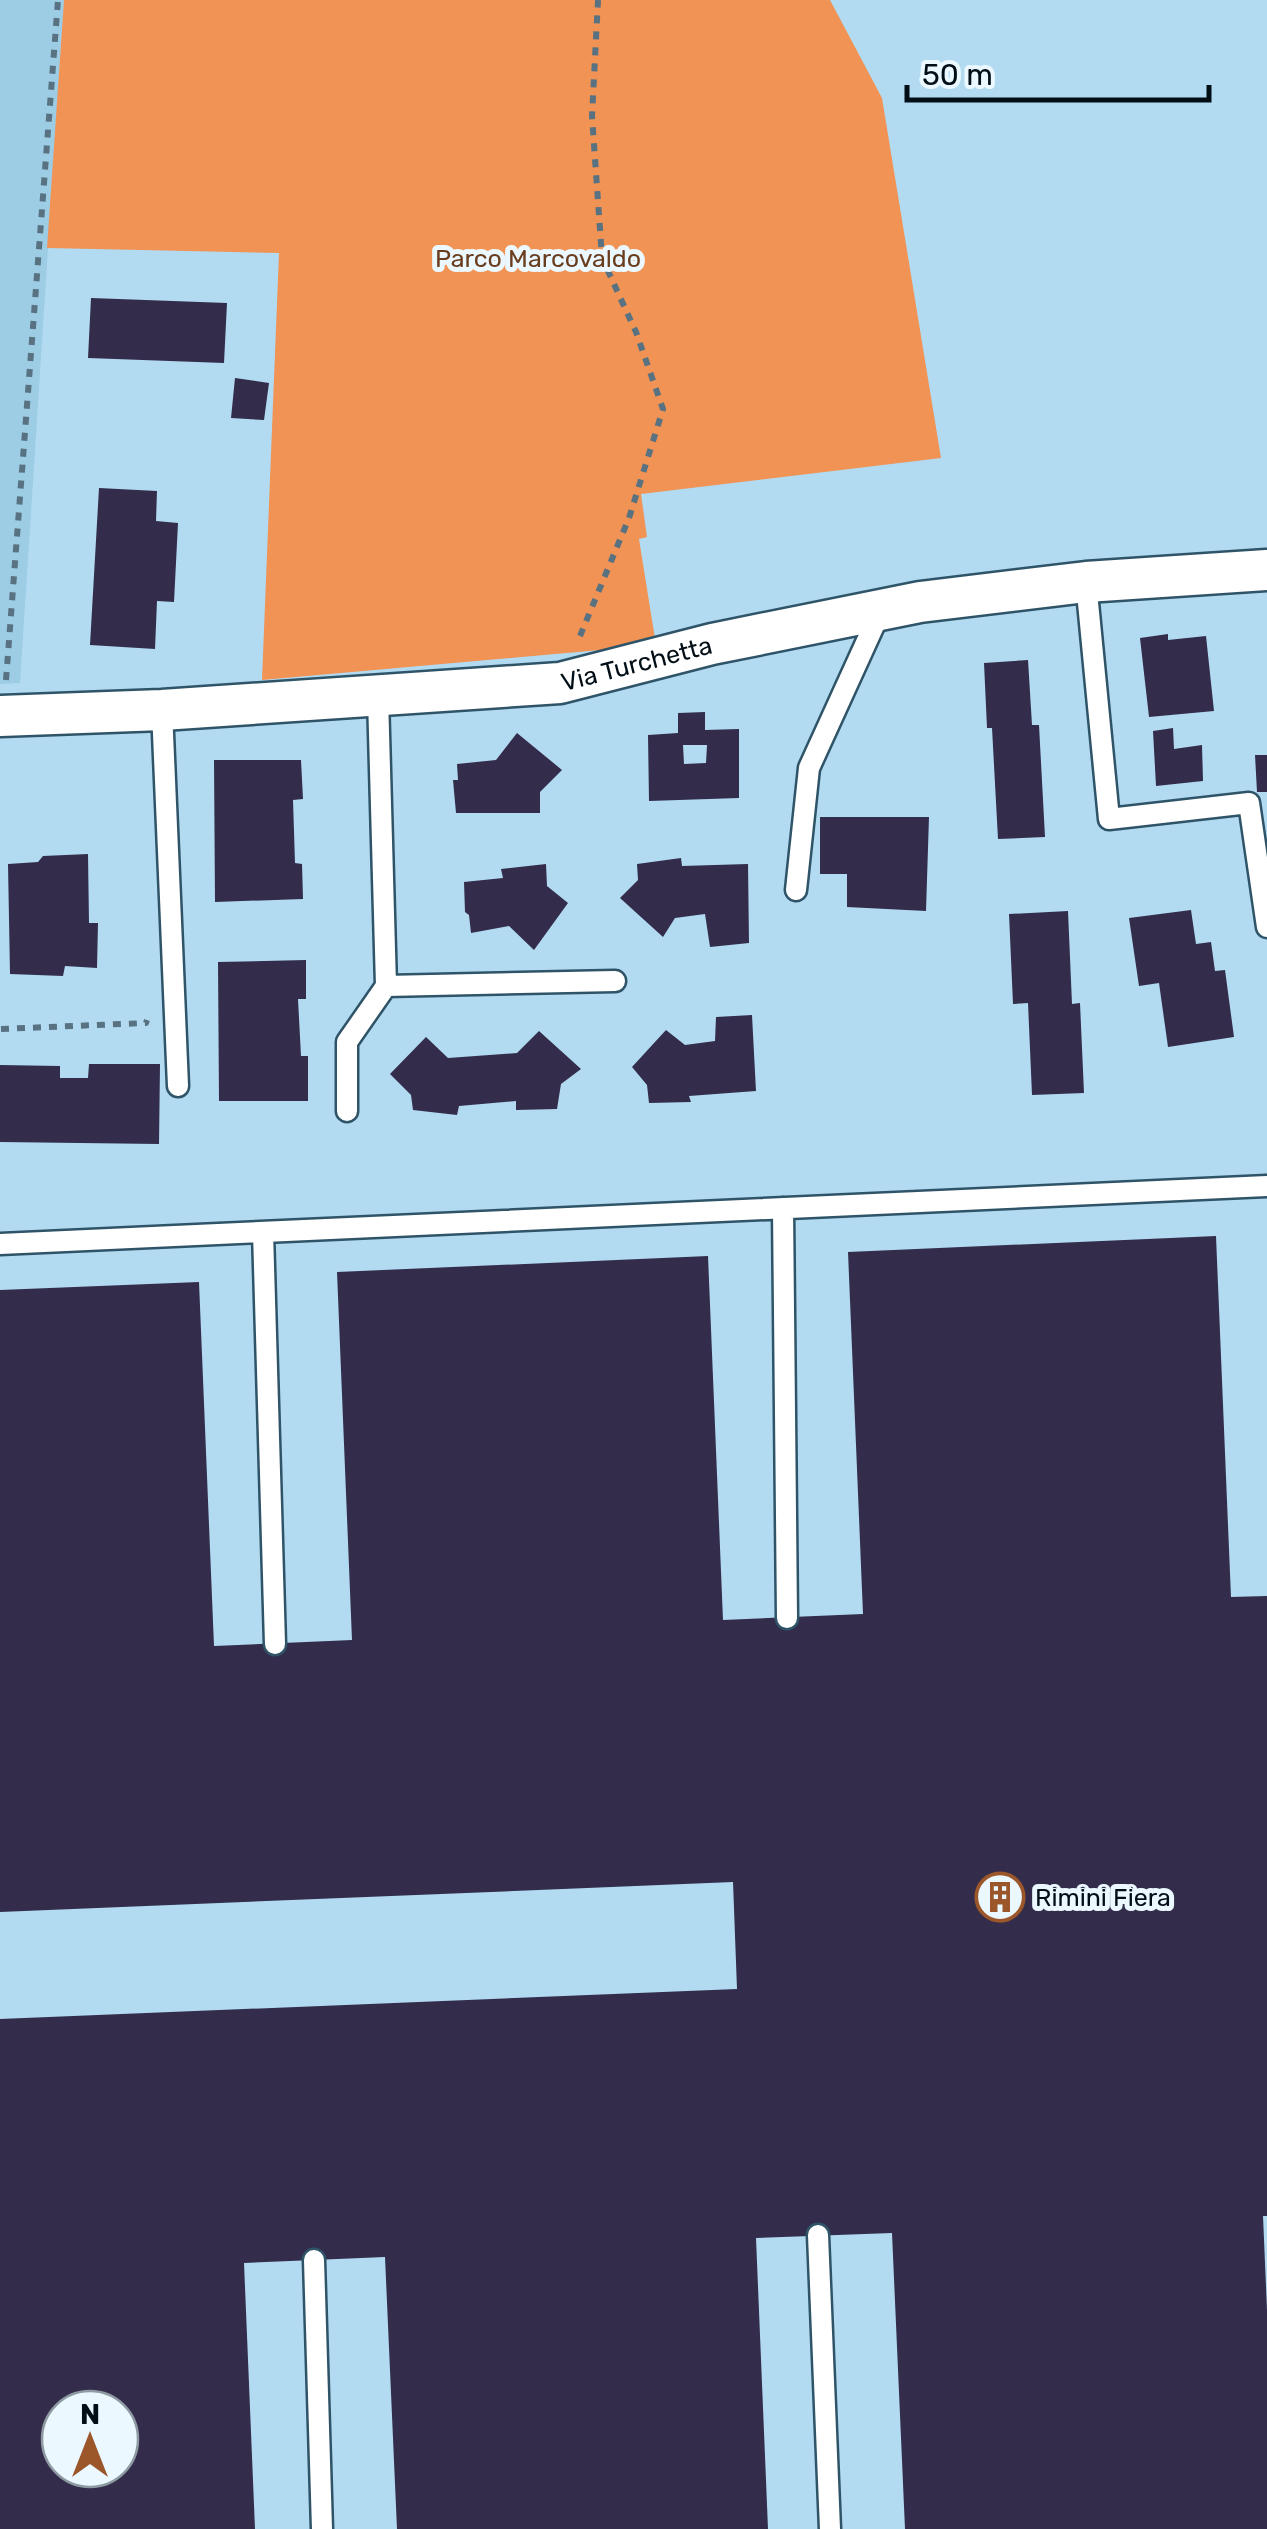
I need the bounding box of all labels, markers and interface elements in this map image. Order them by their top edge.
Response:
scale bar [907,40,1210,102]
text: 50 m [922,57,993,93]
park label: Parco Marcovaldo [435,244,641,273]
street label: Via Turchetta [558,630,715,697]
building icon: Rimini Fiera [974,1871,1026,1923]
place label: Rimini Fiera [1035,1883,1171,1912]
north arrow [40,2389,140,2489]
text: N [80,2398,100,2431]

